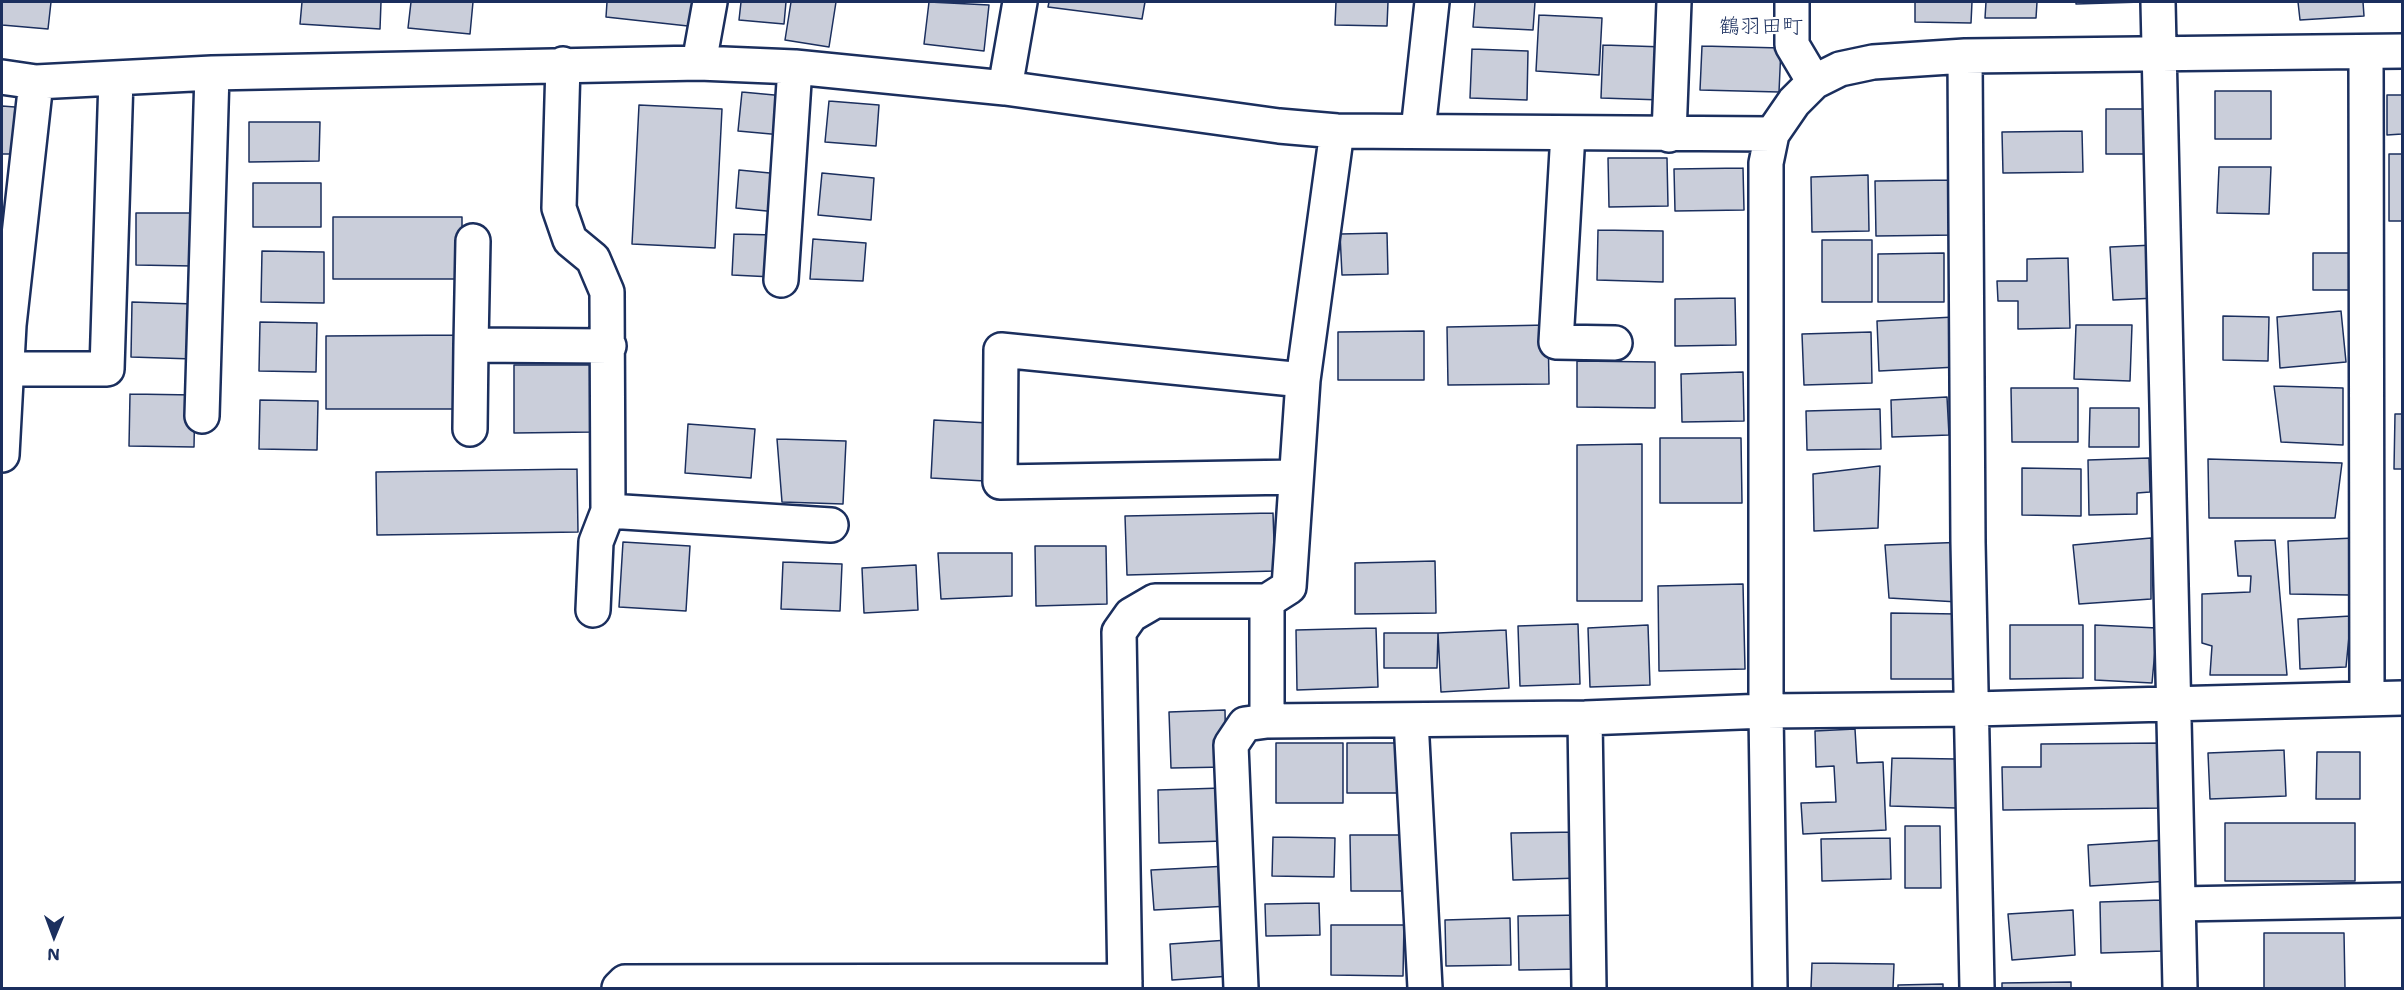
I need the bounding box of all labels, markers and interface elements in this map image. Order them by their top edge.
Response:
district label: 鶴羽田町 [1719,15,1803,41]
north arrow [24,906,84,966]
text: N [47,944,60,965]

